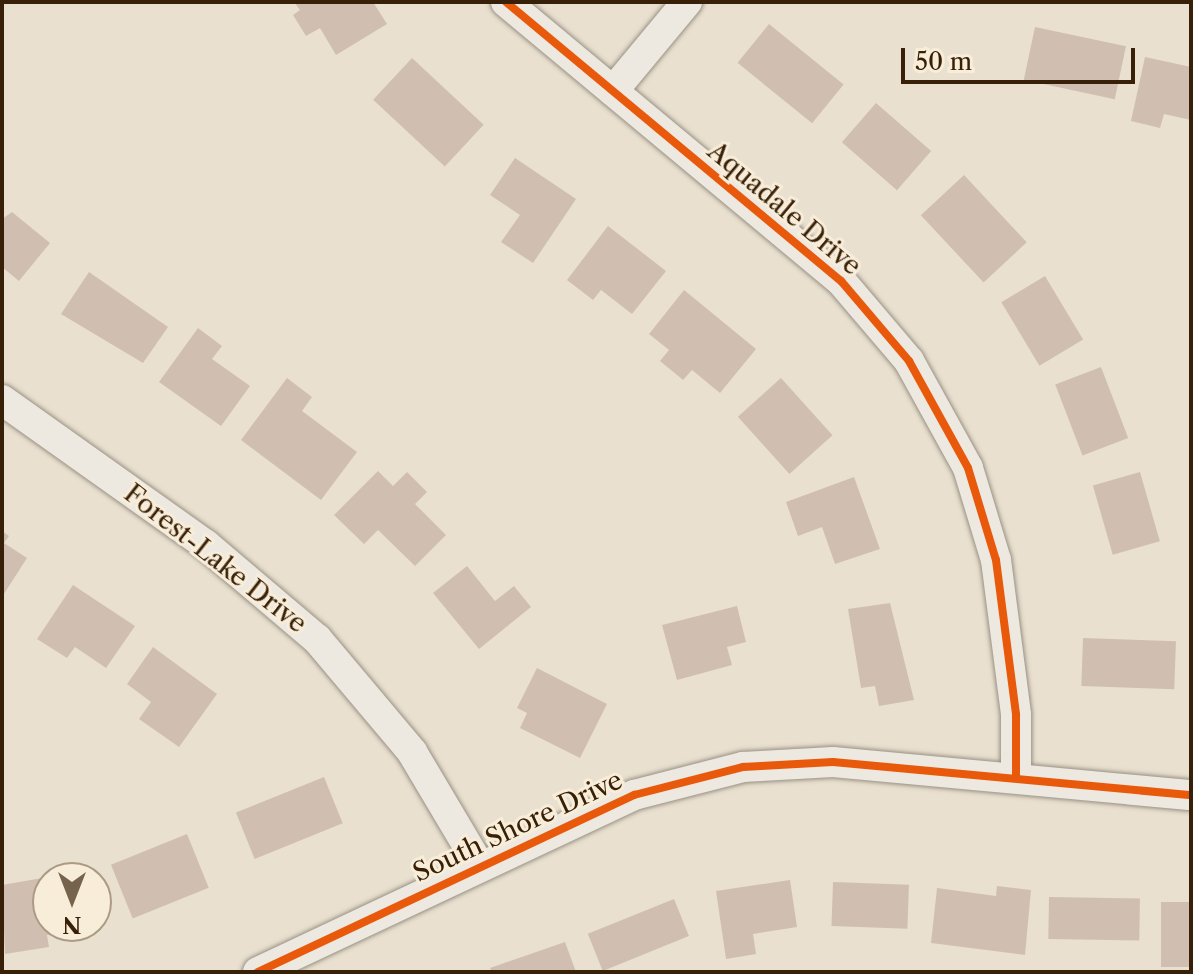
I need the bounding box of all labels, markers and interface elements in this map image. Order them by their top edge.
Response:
scale bar [905,32,1139,82]
text: 50 m [915,47,972,76]
street label: Aquadale Drive [701,136,867,282]
street label: Forest-Lake Drive [118,478,312,640]
street label: South Shore Drive [408,765,628,889]
north arrow [32,862,112,942]
text: N [62,911,82,938]

